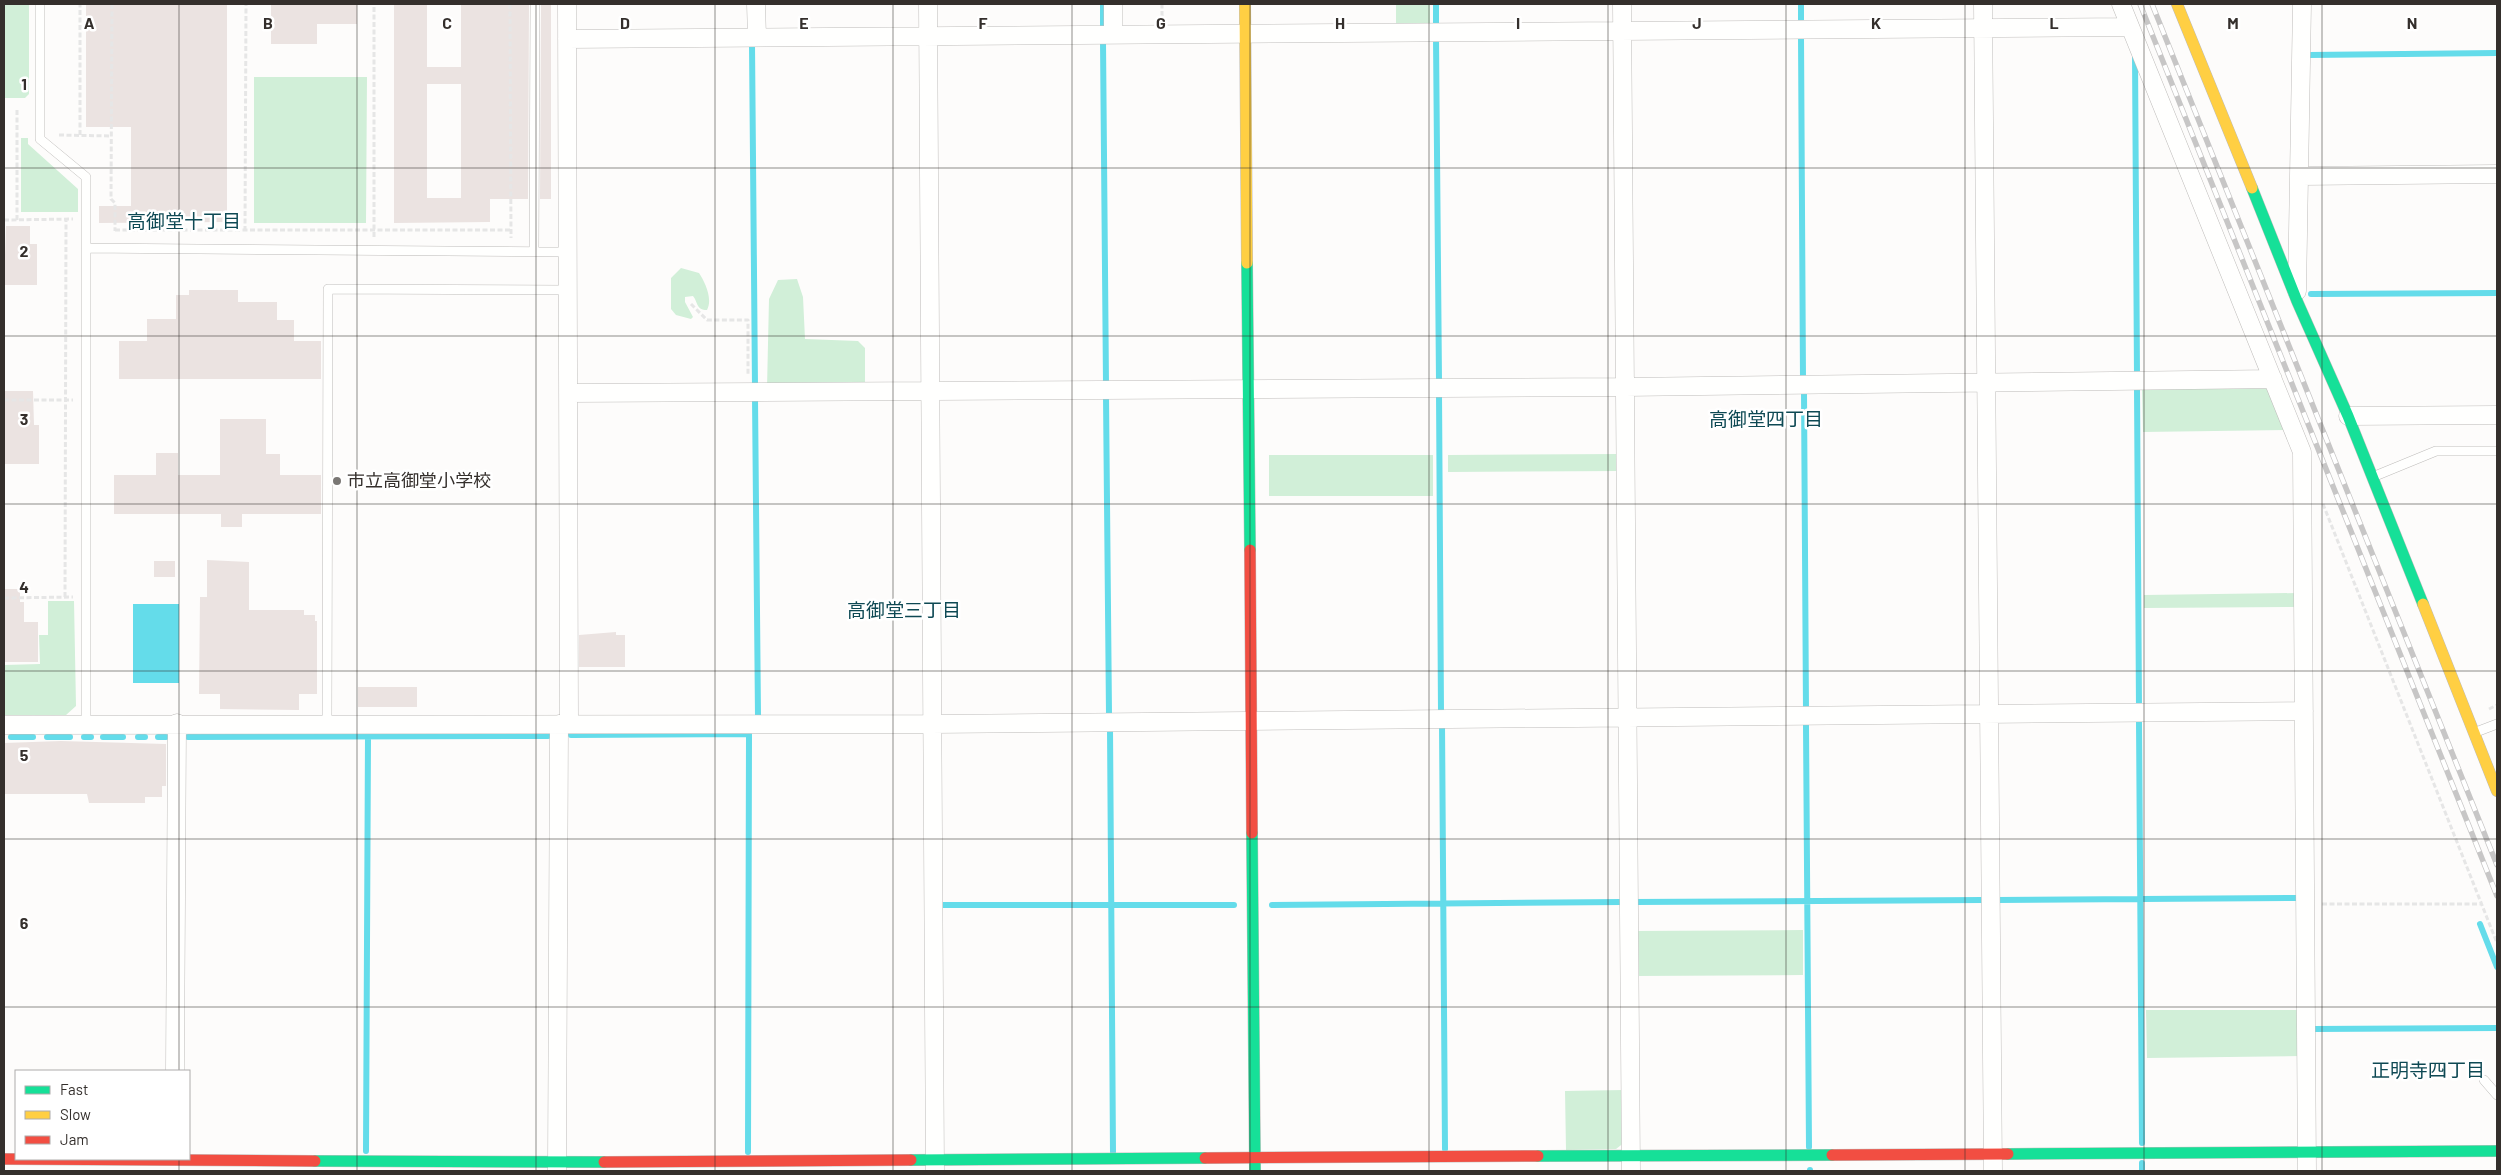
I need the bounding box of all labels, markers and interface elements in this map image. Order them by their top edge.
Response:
text: A [84,13,95,32]
text: B [263,13,273,32]
text: C [442,13,452,32]
text: D [620,13,630,32]
text: E [799,13,809,32]
text: F [979,13,988,32]
text: G [1156,13,1166,32]
text: H [1335,13,1345,32]
text: I [1516,13,1520,32]
text: J [1692,13,1702,32]
text: K [1871,13,1881,32]
text: L [2049,13,2059,32]
text: M [2227,13,2239,32]
text: N [2407,13,2417,32]
text: 1 [21,74,27,93]
district label: 高御堂十丁目 [127,209,241,232]
text: 2 [20,241,29,260]
district label: 高御堂四丁目 [1709,407,1823,430]
text: 3 [20,409,28,428]
place label: 市立高御堂小学校 [347,469,491,491]
marker: 市立高御堂小学校 [331,475,343,487]
text: 4 [19,577,29,596]
district label: 高御堂三丁目 [847,598,961,621]
text: 5 [20,745,29,764]
text: 6 [20,913,29,932]
district label: 正明寺四丁目 [2371,1058,2485,1081]
legend [15,1070,190,1160]
text: Fast [60,1080,88,1098]
text: Slow [60,1105,91,1123]
text: Jam [60,1130,89,1148]

